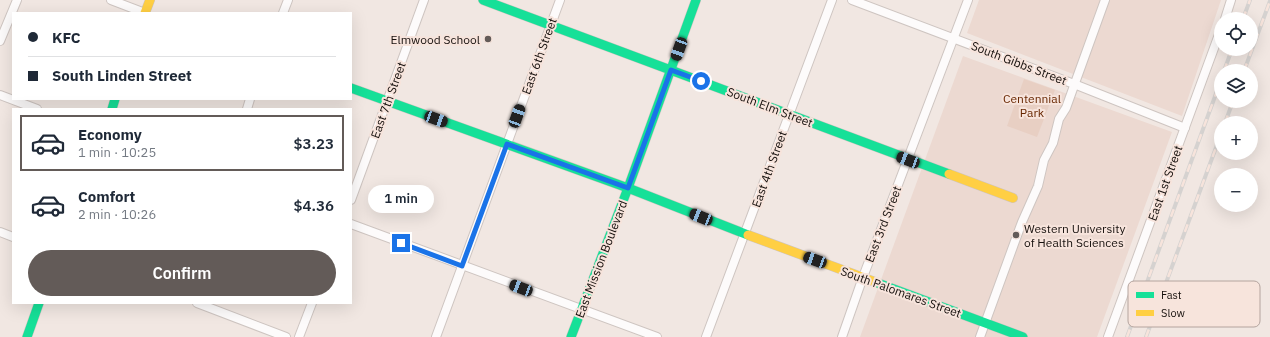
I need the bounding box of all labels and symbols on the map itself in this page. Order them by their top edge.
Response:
street label: East 6th Street [518,16,560,96]
place label: Elmwood School [390,32,480,47]
marker: Elmwood School [483,34,493,44]
car [669,36,689,62]
street label: South Gibbs Street [969,38,1069,88]
street label: East 7th Street [367,60,409,140]
route start [692,72,710,90]
street label: South Elm Street [725,84,815,130]
park label: Centennial Park [1003,91,1061,120]
car [507,103,527,129]
car [423,109,449,129]
street label: East 4th Street [748,129,790,209]
street label: East 1st Street [1144,143,1186,223]
car [895,150,921,170]
street label: East 3rd Street [862,184,904,264]
callout: 1 min [368,185,434,213]
street label: East Mission Boulevard [572,198,630,320]
car [688,207,714,227]
place label: Western University of Health Sciences [1024,221,1125,250]
marker: Western University of Health Sciences [1011,230,1021,240]
route end [392,234,410,252]
car [802,250,828,270]
street label: South Palomares Street [839,263,963,321]
car [508,278,534,298]
legend [1128,281,1260,327]
text: Fast [1161,288,1182,302]
text: Slow [1161,306,1185,320]

